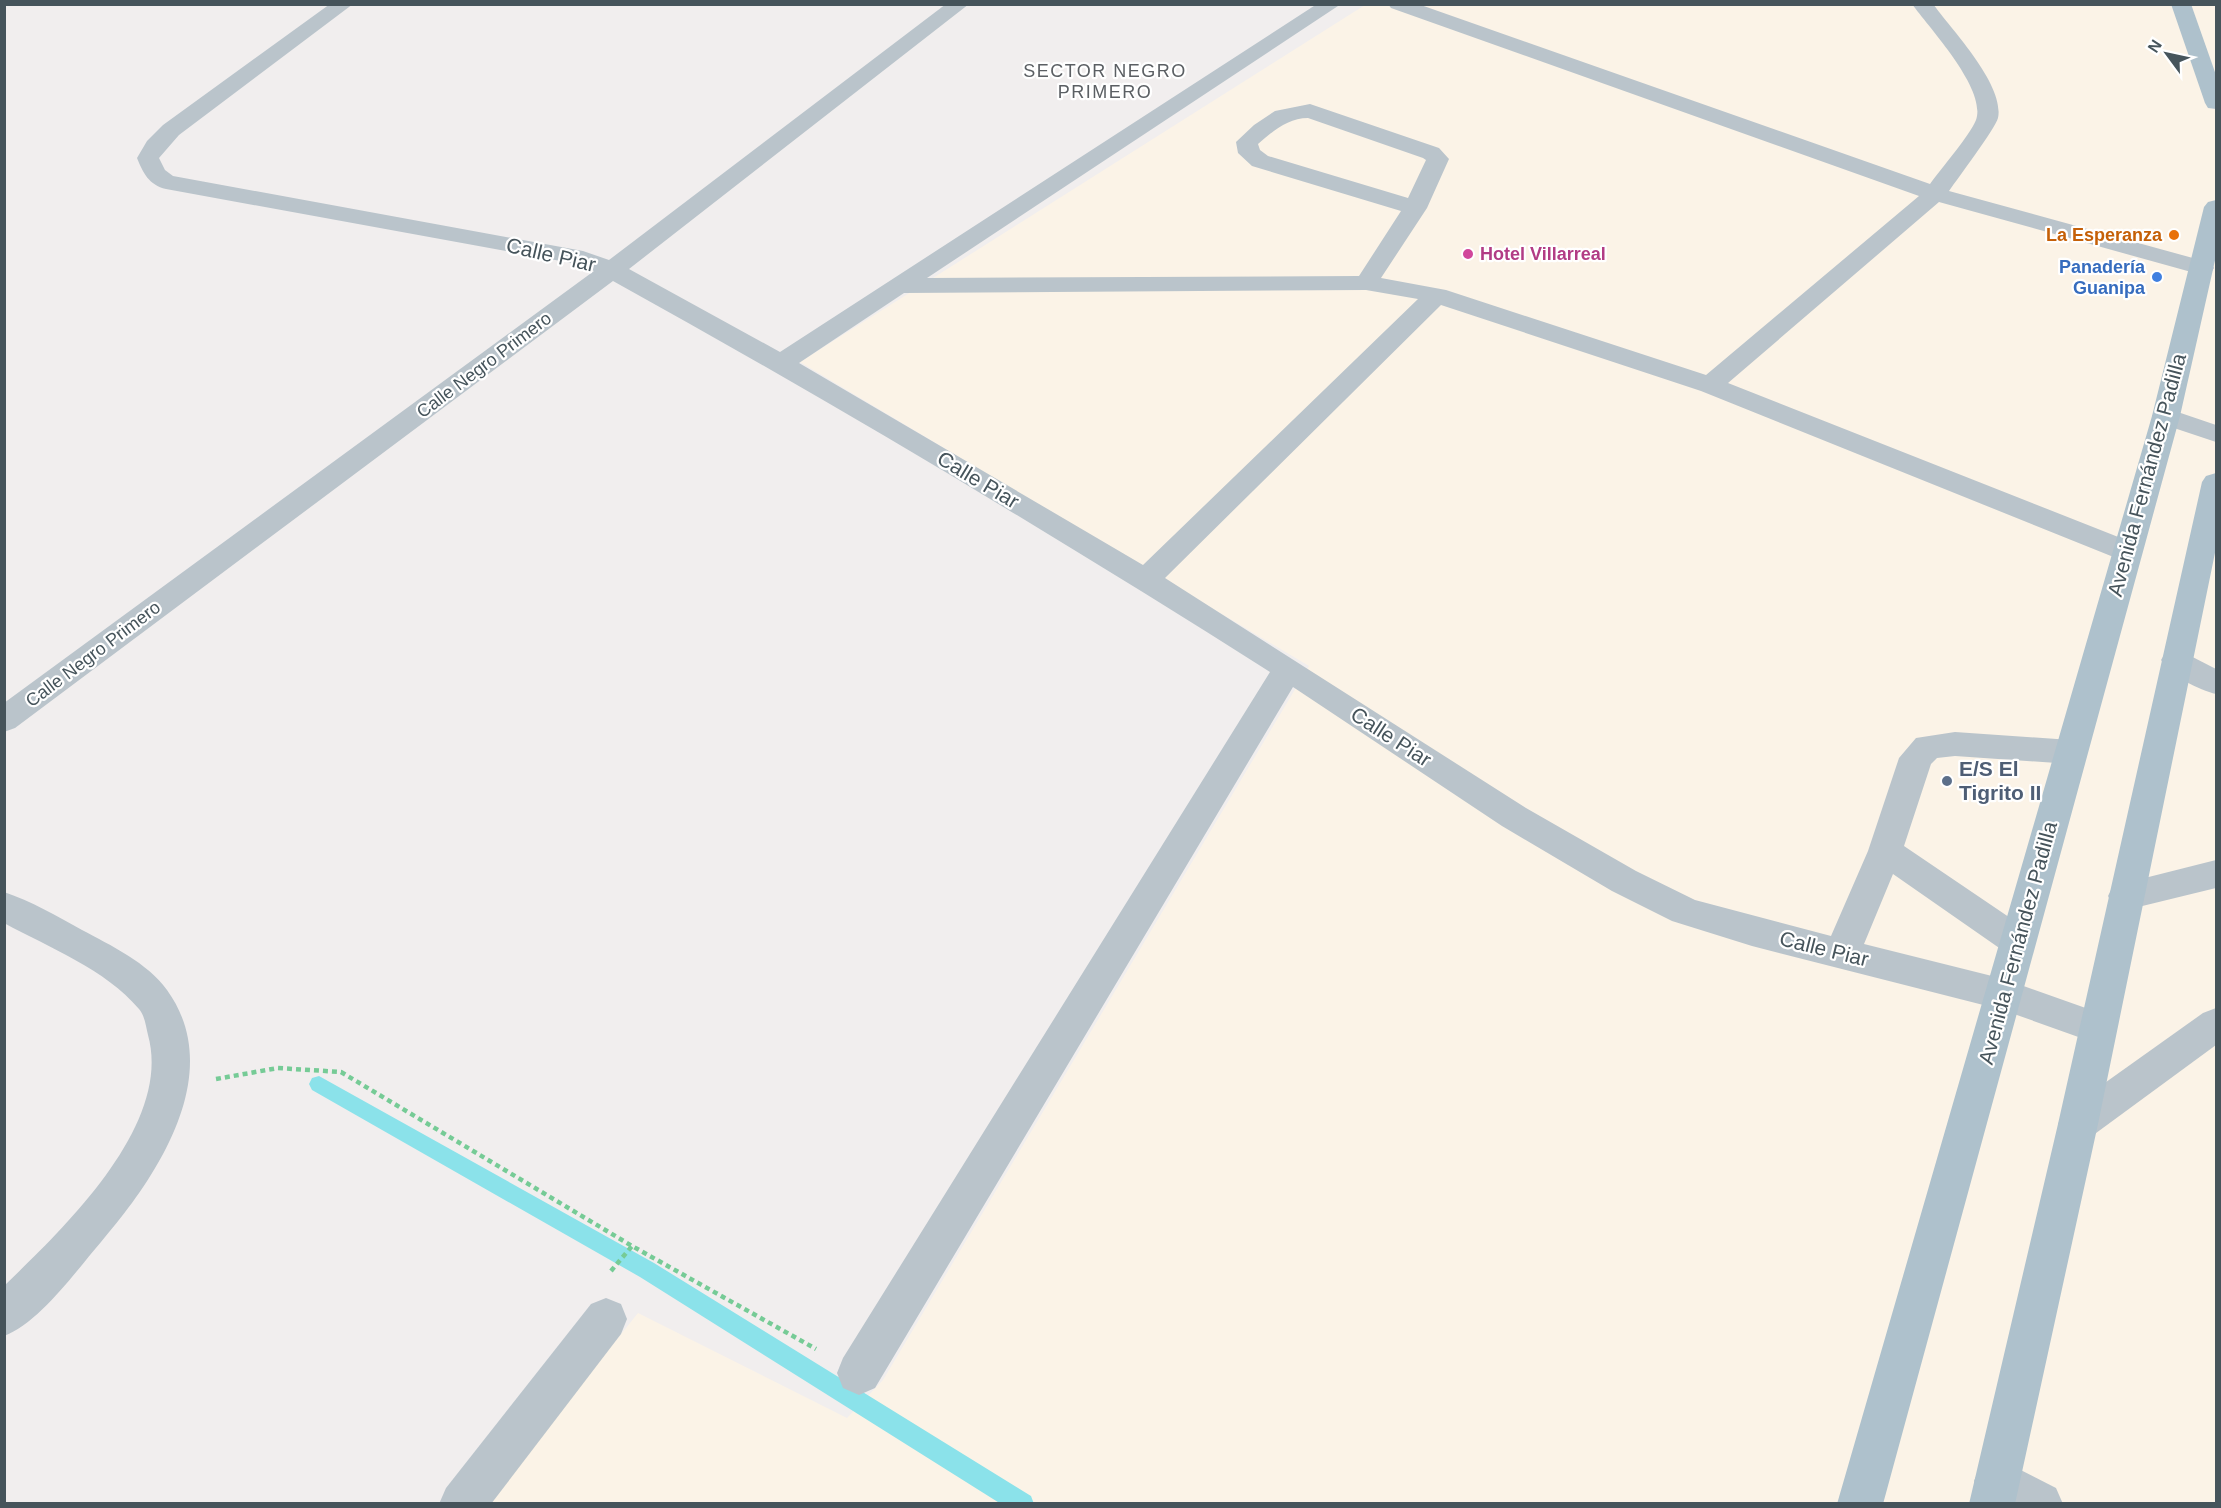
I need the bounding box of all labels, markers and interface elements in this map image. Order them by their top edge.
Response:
north arrow [2137,24,2197,84]
text: N [2145,37,2165,56]
district label: SECTOR NEGRO PRIMERO [1023,61,1187,102]
place label: La Esperanza [2046,225,2163,245]
marker: La Esperanza [2167,228,2181,242]
street label: Calle Piar [504,233,598,276]
place label: Hotel Villarreal [1480,244,1606,264]
marker: Hotel Villarreal [1461,247,1475,261]
place label: Panadería Guanipa [2059,257,2146,298]
marker: Panadería Guanipa [2150,270,2164,284]
street label: Calle Negro Primero [413,308,555,422]
street label: Avenida Fernández Padilla [2103,351,2190,599]
street label: Calle Piar [933,446,1023,513]
street label: Calle Negro Primero [22,597,164,711]
street label: Calle Piar [1347,702,1436,771]
place label: E/S El Tigrito II [1959,757,2041,804]
marker: E/S El Tigrito II [1940,774,1954,788]
street label: Avenida Fernández Padilla [1974,819,2061,1067]
street label: Calle Piar [1777,926,1871,971]

